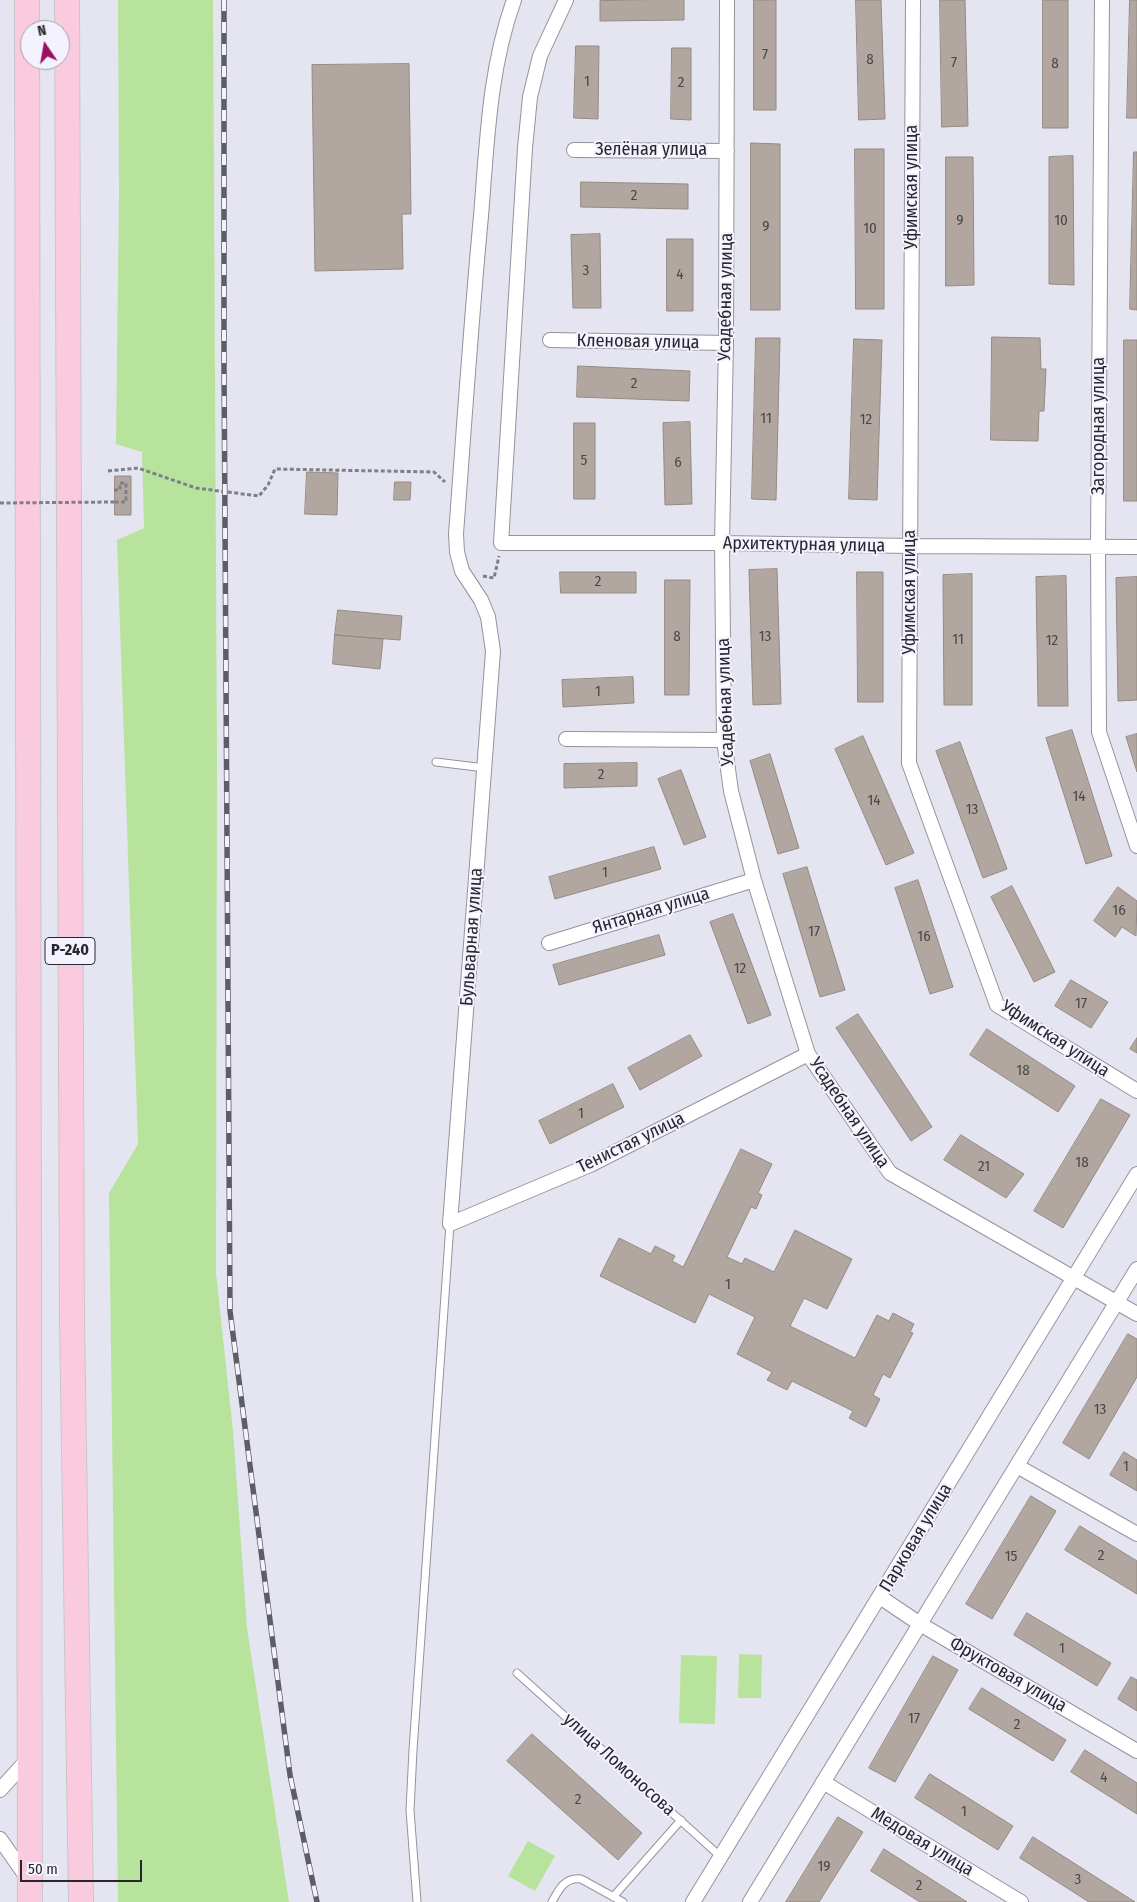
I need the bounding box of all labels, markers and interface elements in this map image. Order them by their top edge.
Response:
north arrow [20,20,70,70]
text: N [36,22,48,40]
house number: 7 [762,46,768,64]
house number: 8 [866,51,874,69]
house number: 7 [951,54,957,72]
house number: 8 [1051,55,1059,73]
house number: 1 [584,73,590,91]
house number: 2 [678,74,684,92]
street label: Уфимская улица [901,125,923,249]
street label: Зелёная улица [595,139,707,161]
house number: 2 [631,187,637,205]
house number: 9 [956,212,964,230]
house number: 10 [1054,212,1068,230]
house number: 9 [762,218,770,236]
house number: 10 [863,220,877,238]
street label: Усадебная улица [714,233,738,361]
house number: 3 [583,262,589,280]
house number: 4 [676,266,684,284]
street label: Кленовая улица [576,330,700,354]
street label: Загородная улица [1088,357,1110,495]
house number: 2 [631,375,637,393]
house number: 11 [760,410,772,428]
house number: 12 [860,411,872,429]
house number: 5 [581,452,587,470]
house number: 6 [674,454,682,472]
street label: Уфимская улица [899,530,921,654]
street label: Архитектурная улица [723,533,885,557]
house number: 2 [595,573,601,591]
house number: 8 [673,628,681,646]
house number: 13 [759,628,771,646]
house number: 11 [952,631,964,649]
house number: 12 [1046,632,1058,650]
street label: Усадебная улица [713,638,739,766]
house number: 1 [595,683,601,701]
house number: 2 [598,766,604,784]
house number: 14 [1072,788,1086,806]
house number: 14 [867,792,881,810]
house number: 13 [966,801,978,819]
house number: 1 [602,864,608,882]
street label: Бульварная улица [456,867,488,1007]
street label: Янтарная улица [590,883,712,939]
house number: 16 [1112,902,1126,920]
house number: 17 [808,923,820,941]
house number: 16 [917,928,931,946]
road number: Р-240 [45,938,95,964]
house number: 12 [734,960,746,978]
house number: 17 [1075,995,1087,1013]
street label: Уфимская улица [997,996,1113,1082]
street label: Усадебная улица [804,1054,894,1172]
house number: 18 [1016,1062,1030,1080]
house number: 1 [578,1105,584,1123]
street label: Тенистая улица [574,1108,688,1178]
house number: 18 [1075,1154,1089,1172]
house number: 21 [978,1158,990,1176]
house number: 1 [725,1276,731,1294]
house number: 13 [1094,1401,1106,1419]
house number: 1 [1123,1458,1129,1476]
street label: Парковая улица [875,1480,957,1596]
house number: 2 [1098,1547,1104,1565]
house number: 15 [1005,1548,1017,1566]
street label: Фруктовая улица [946,1633,1070,1717]
house number: 1 [1059,1640,1065,1658]
street label: улица Ломоносова [559,1709,679,1821]
house number: 17 [908,1710,920,1728]
house number: 2 [1014,1716,1020,1734]
house number: 4 [1100,1769,1108,1787]
house number: 2 [575,1791,581,1809]
street label: Медовая улица [867,1803,977,1881]
house number: 1 [961,1803,967,1821]
scale bar [22,1850,145,1882]
house number: 19 [817,1858,831,1876]
text: 50 m [28,1860,58,1878]
house number: 3 [1075,1871,1081,1889]
house number: 2 [916,1877,922,1895]

